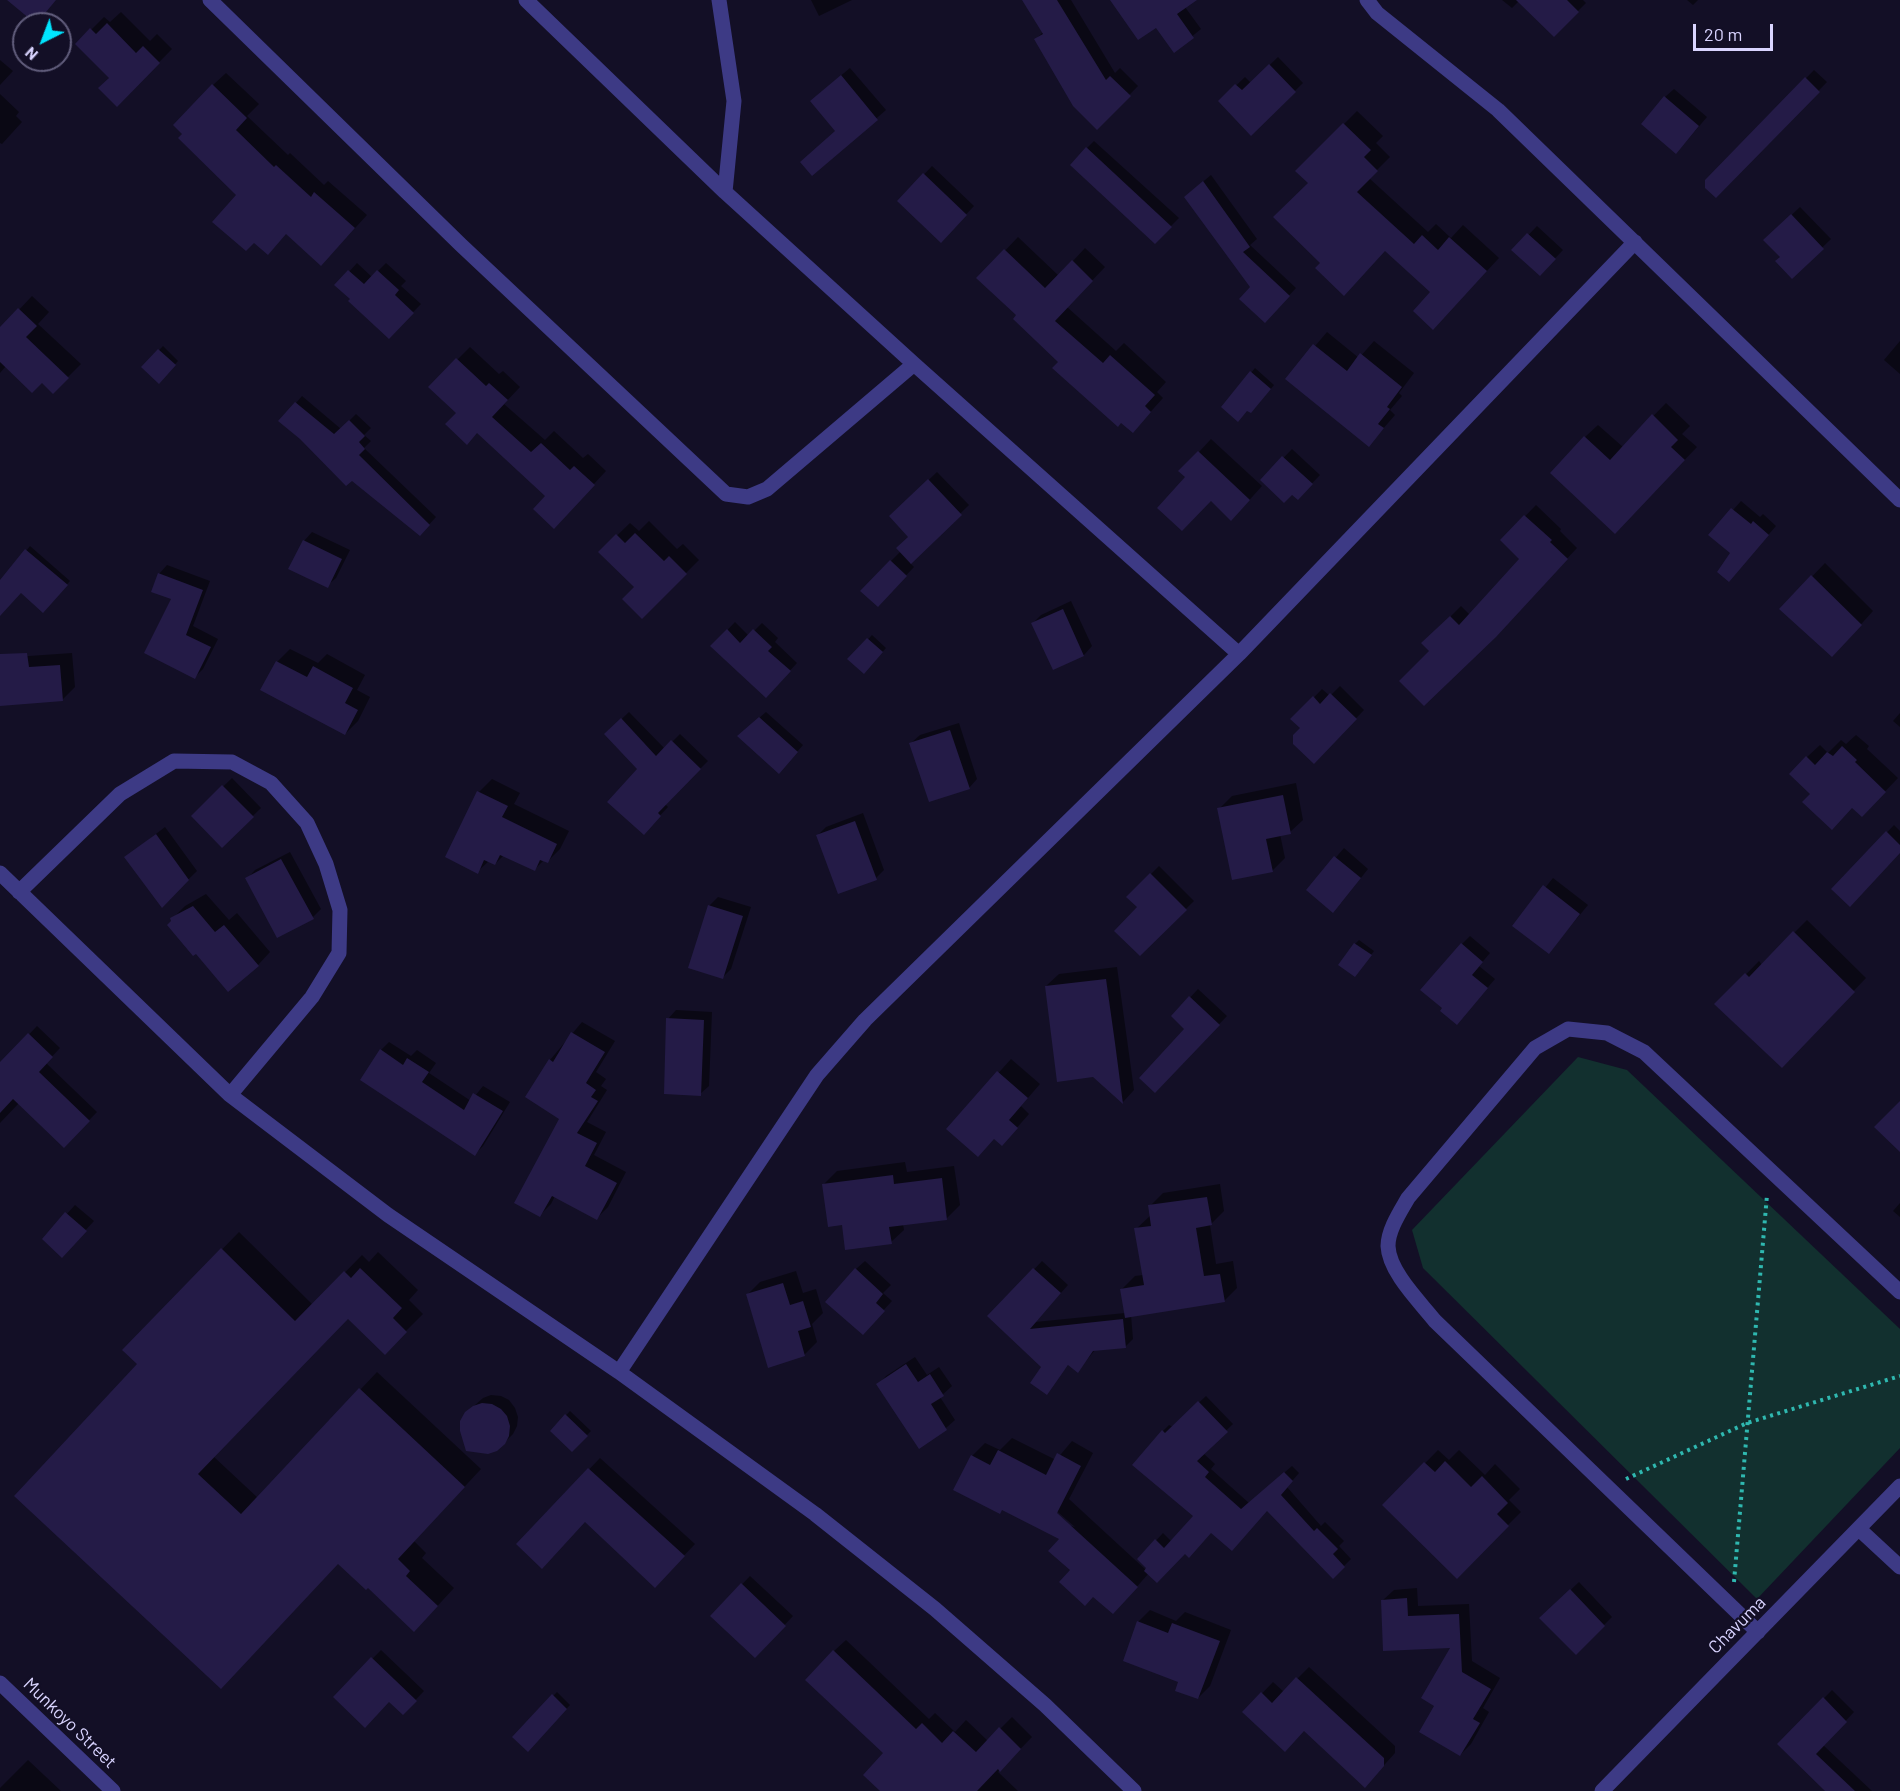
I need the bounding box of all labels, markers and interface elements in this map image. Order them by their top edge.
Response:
north arrow [12,12,72,72]
scale bar [1696,12,1776,50]
text: 20 m [1704,23,1742,45]
text: N [21,44,41,65]
street label: Chavuma [1704,1592,1770,1658]
street label: Munkoyo Street [19,1673,121,1773]

